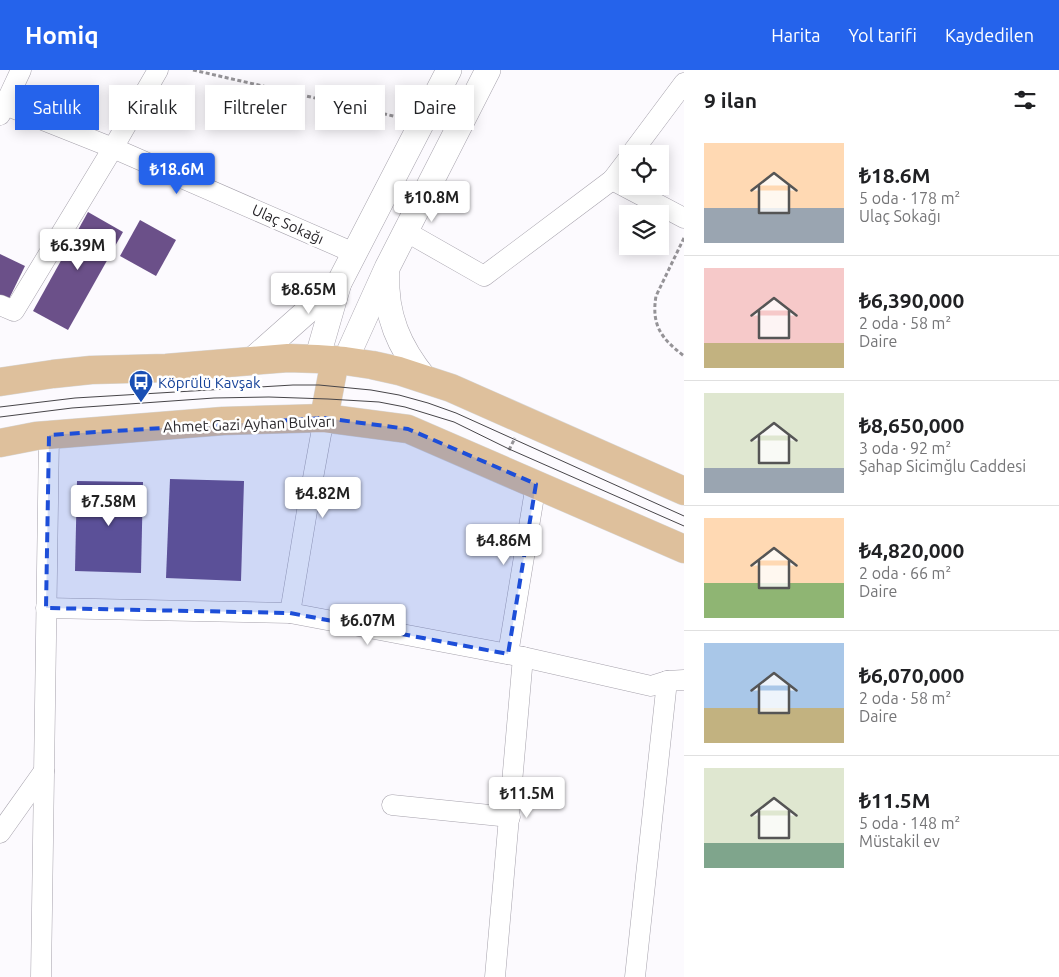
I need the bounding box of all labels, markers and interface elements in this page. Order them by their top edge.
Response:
text: Homiq [25,22,99,49]
text: Harita [771,25,820,45]
text: Yol tarifi [848,25,917,45]
text: Kaydedilen [945,25,1034,45]
chip: Satılık [15,85,99,130]
chip: Kiralık [109,85,195,130]
chip: Filtreler [205,85,305,130]
chip: Yeni [315,85,385,130]
chip: Daire [395,85,474,130]
icon: filters [1011,86,1039,114]
text: 9 ilan [704,88,757,112]
map controls [619,145,669,255]
button: locate [619,145,669,195]
pin: ₺18.6M [136,152,218,195]
text: ₺18.6M [150,160,204,178]
icon: home [744,163,804,223]
text: ₺18.6M [859,163,930,187]
pin: ₺10.8M [391,180,473,223]
text: ₺10.8M [405,188,459,206]
text: 5 oda · 178 m² [859,189,960,207]
street label: Ulaç Sokağı [250,201,326,247]
button: layers [619,205,669,255]
text: Ulaç Sokağı [859,207,941,225]
pin: ₺6.39M [37,228,119,271]
text: ₺6.39M [51,236,105,254]
pin: ₺8.65M [268,272,350,315]
text: ₺8.65M [282,280,336,298]
icon: home [744,288,804,348]
text: ₺6,390,000 [859,288,964,312]
text: 2 oda · 58 m² [859,314,951,332]
text: Daire [859,332,897,350]
bus stop icon: Köprülü Kavşak [128,369,154,403]
place label: Köprülü Kavşak [158,374,261,391]
street label: Ahmet Gazi Ayhan Bulvarı [163,413,335,435]
icon: home [744,413,804,473]
text: ₺8,650,000 [859,413,964,437]
text: 3 oda · 92 m² [859,439,951,457]
text: Şahap Sicimğlu Caddesi [859,457,1026,475]
pin: ₺4.82M [282,476,364,519]
pin: ₺7.58M [68,484,150,527]
text: ₺4.82M [296,484,350,502]
text: ₺7.58M [82,492,136,510]
pin: ₺4.86M [463,524,545,566]
text: ₺4.86M [477,531,531,549]
icon: home [744,538,804,598]
text: ₺4,820,000 [859,538,964,562]
text: 2 oda · 66 m² [859,564,951,582]
text: Daire [859,582,897,600]
pin: ₺6.07M [327,604,409,646]
text: ₺6.07M [341,611,395,629]
icon: home [744,663,804,723]
text: ₺6,070,000 [859,663,964,687]
text: 2 oda · 58 m² [859,689,951,707]
text: Daire [859,707,897,725]
pin: ₺11.5M [486,776,568,819]
text: ₺11.5M [500,784,554,802]
icon: home [744,788,804,848]
text: ₺11.5M [859,788,930,812]
text: 5 oda · 148 m² [859,814,960,832]
text: Müstakil ev [859,832,940,850]

